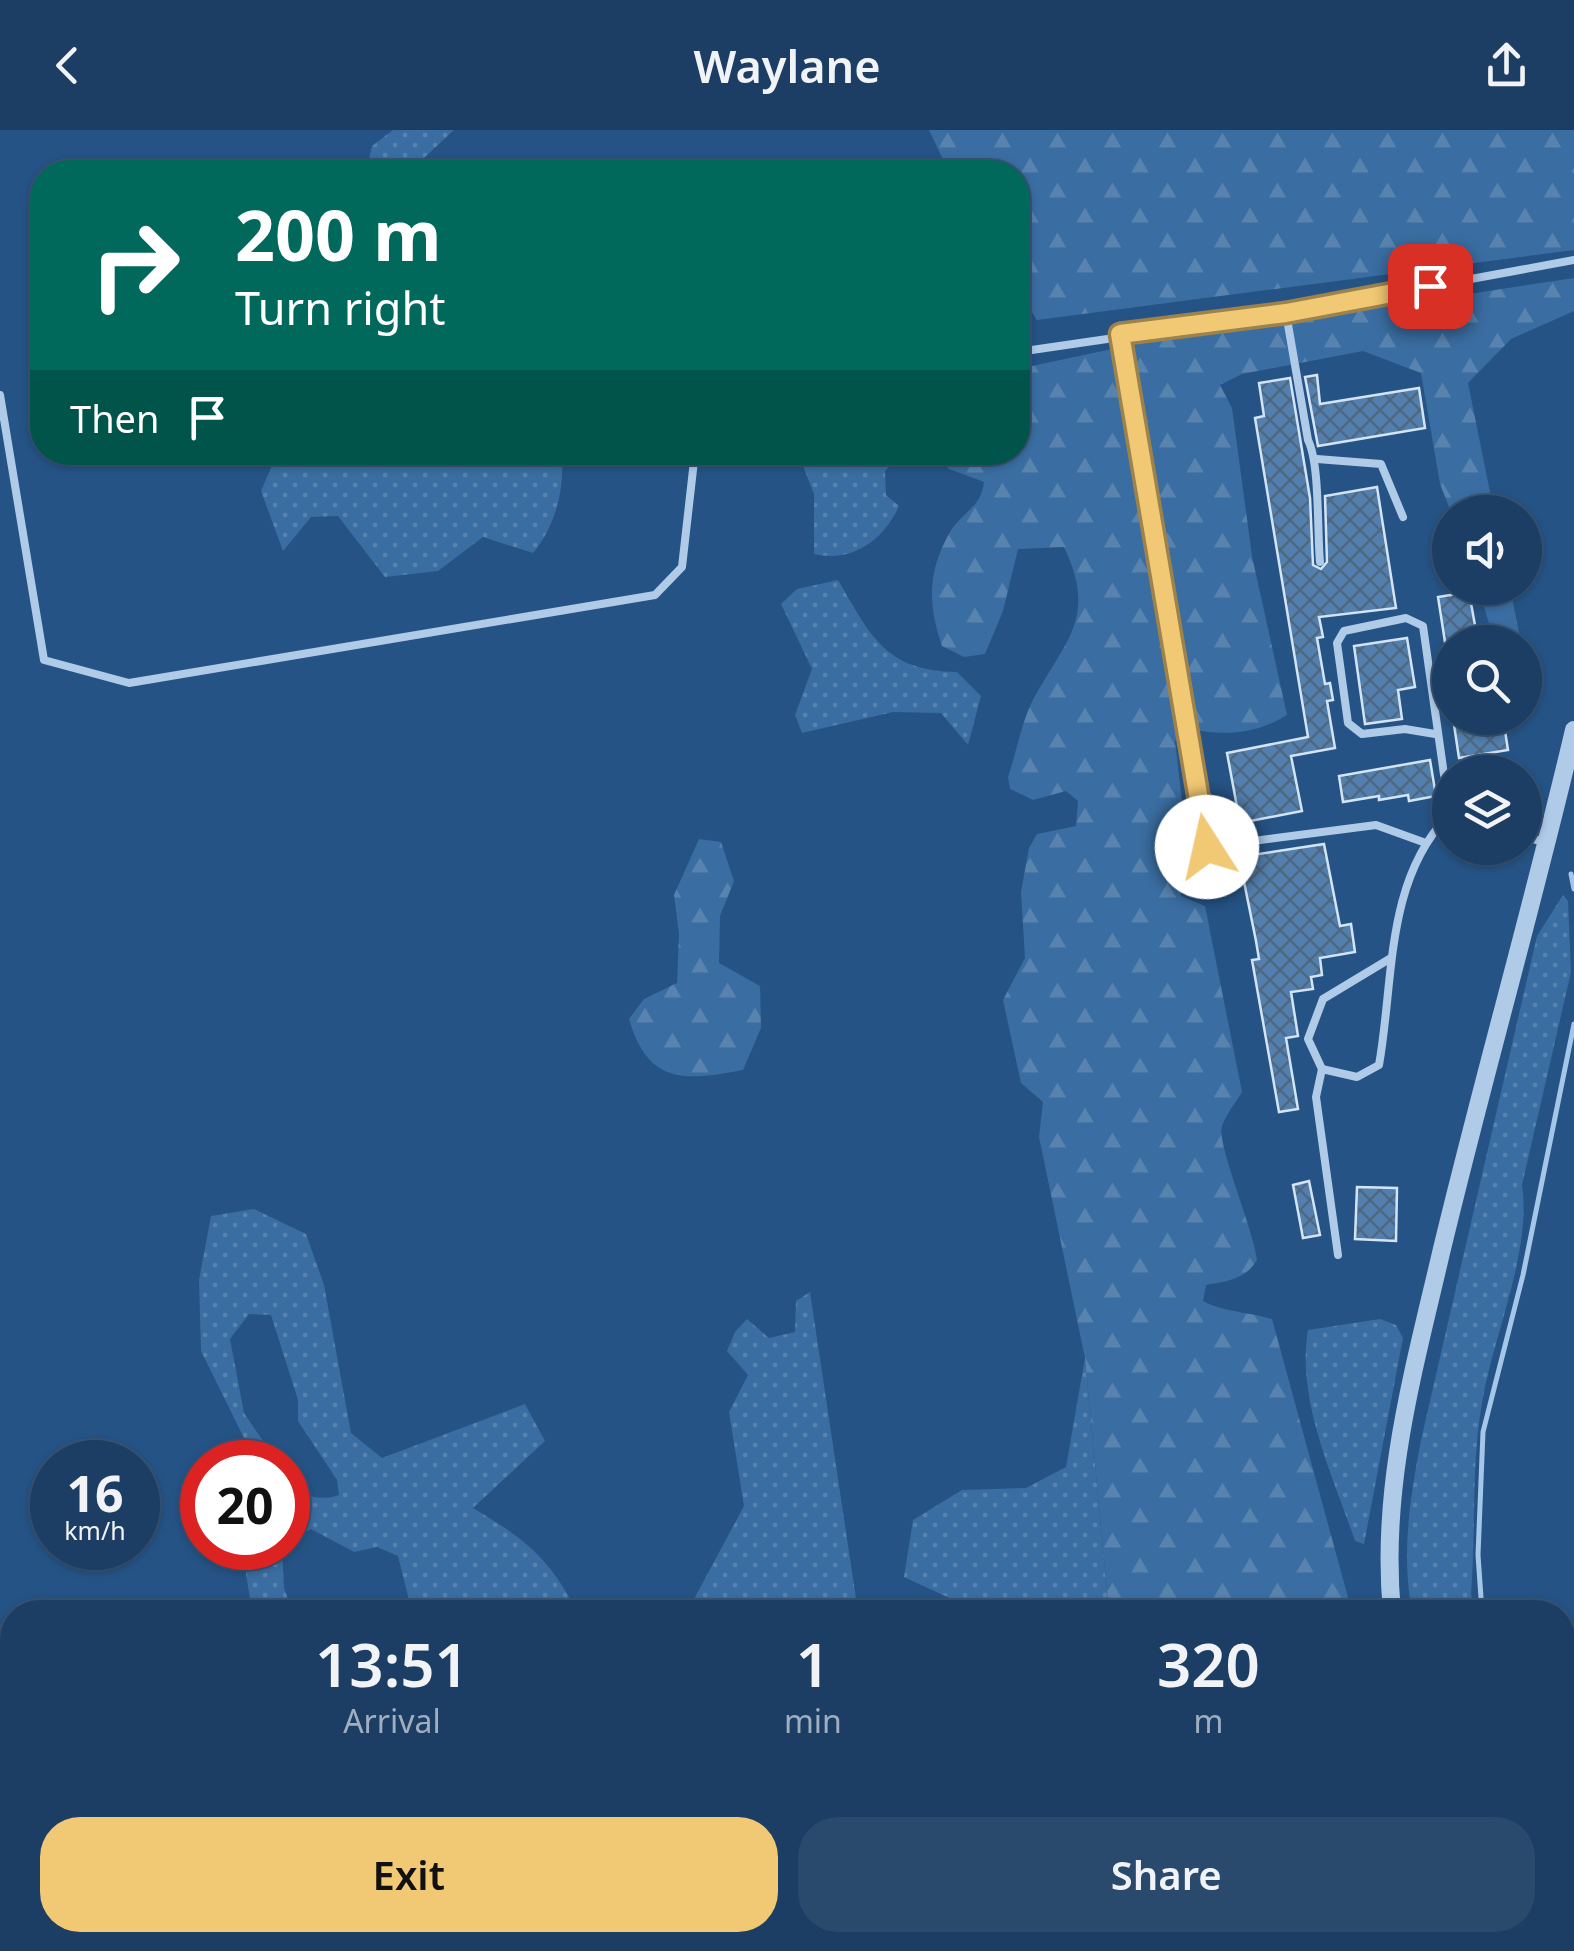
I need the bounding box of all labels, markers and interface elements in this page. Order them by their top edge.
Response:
text: Waylane [693,35,881,96]
icon: back [40,38,95,93]
icon: share [1479,38,1534,93]
text: 200 m [235,186,442,282]
icon: right [70,200,200,330]
pin [1388,244,1473,329]
icon: arrive [1403,259,1458,314]
text: Turn right [235,277,446,338]
icon: arrive [180,390,235,445]
text: Then [70,392,160,444]
map controls [1432,495,1542,865]
button: sound [1432,495,1542,605]
button: search [1432,625,1542,735]
button: layers [1432,755,1542,865]
position arrow [1155,795,1259,899]
speed limit sign: 20 [180,1440,310,1570]
text: 16 [66,1459,124,1527]
text: km/h [64,1513,126,1547]
text: 13:51 [315,1623,469,1705]
text: 1 [796,1623,830,1705]
text: 320 [1157,1623,1260,1705]
text: Arrival [343,1699,441,1742]
text: min [784,1699,842,1742]
text: m [1193,1699,1223,1742]
button: Exit [40,1817,778,1932]
button: Share [798,1817,1535,1932]

